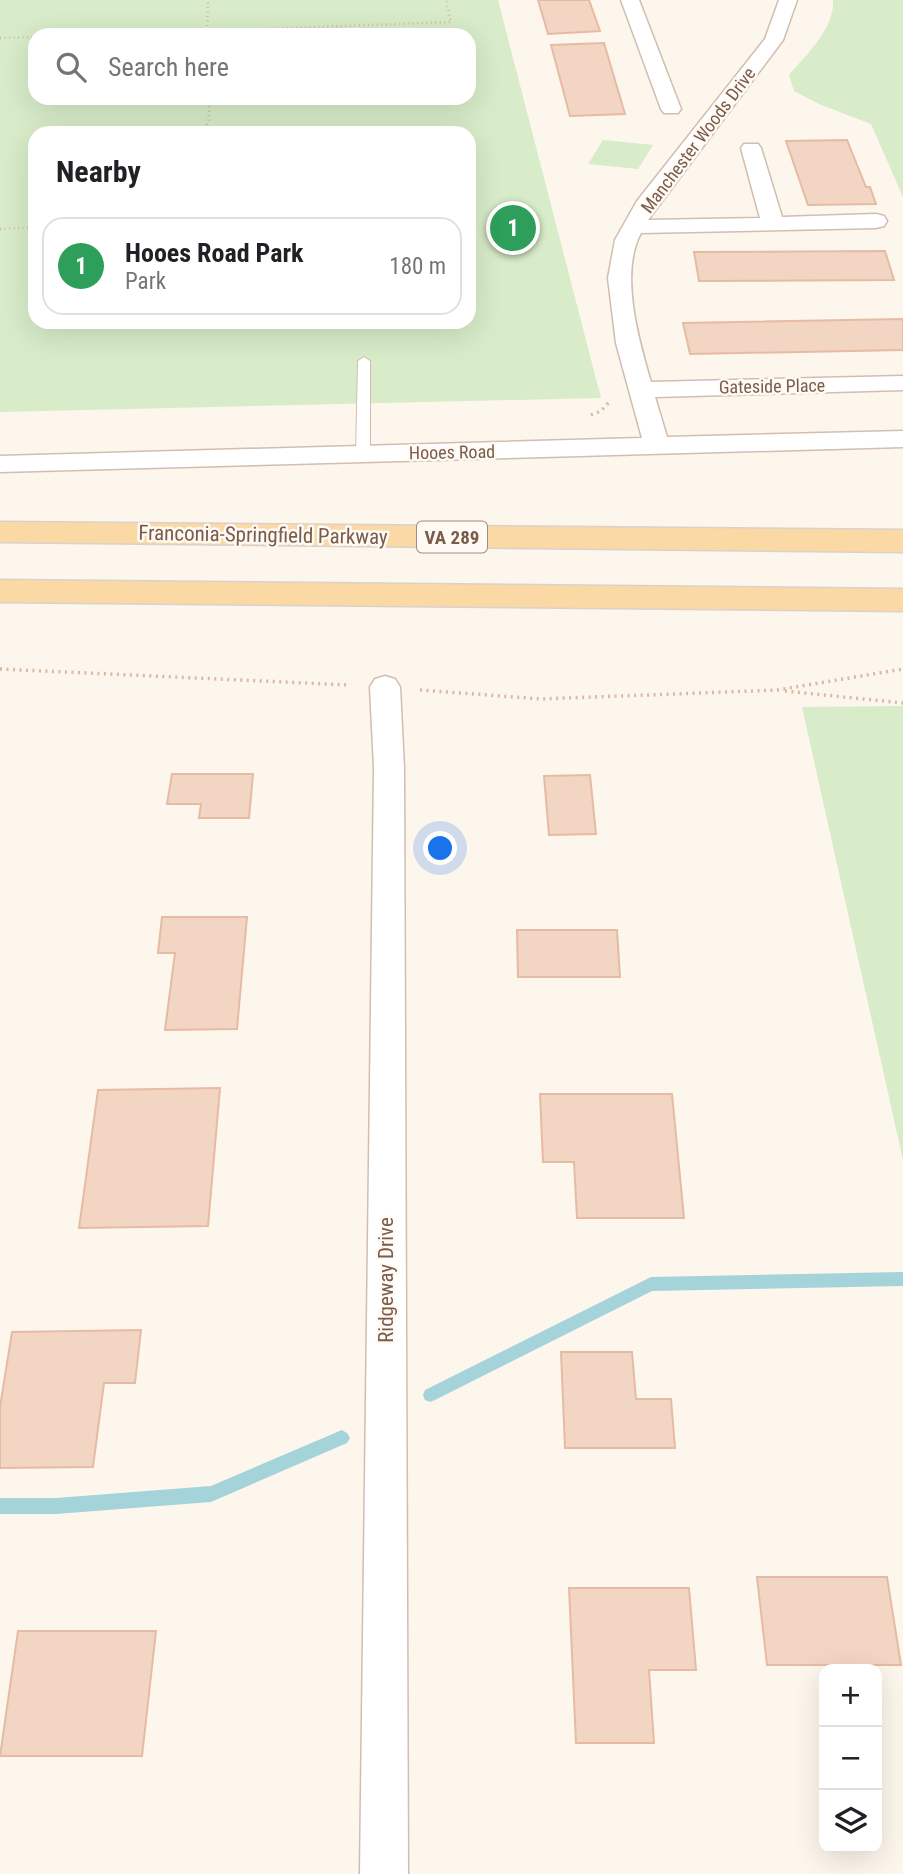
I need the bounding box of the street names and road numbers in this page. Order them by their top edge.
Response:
street label: Manchester Woods Drive [636,63,760,217]
street label: Gateside Place [719,375,825,397]
street label: Hooes Road [409,441,495,463]
street label: Franconia-Springfield Parkway [138,521,388,549]
road number: VA 289 [417,522,487,552]
street label: Ridgeway Drive [374,1217,398,1343]

